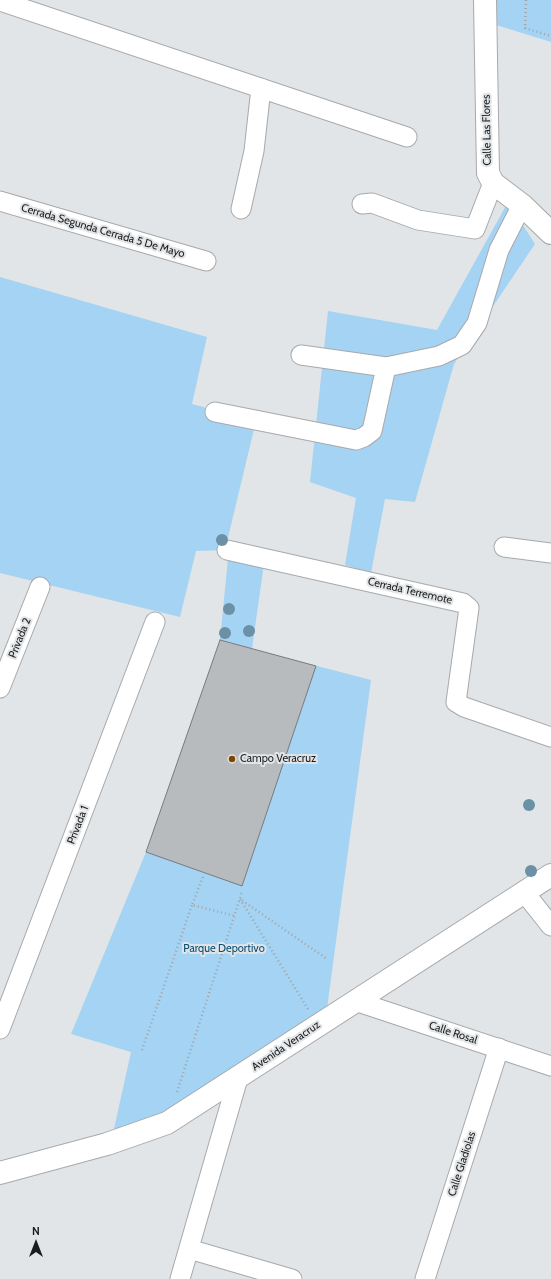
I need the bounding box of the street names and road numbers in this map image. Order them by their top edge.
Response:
street label: Calle Las Flores [480,94,494,166]
street label: Cerrada Segunda Cerrada 5 De Mayo [20,201,186,261]
street label: Cerrada Terremote [366,575,454,607]
street label: Privada 2 [6,616,34,660]
street label: Privada 1 [65,804,91,846]
street label: Avenida Veracruz [249,1018,323,1074]
street label: Calle Rosal [427,1019,479,1047]
street label: Calle Gladiolas [445,1130,479,1198]

